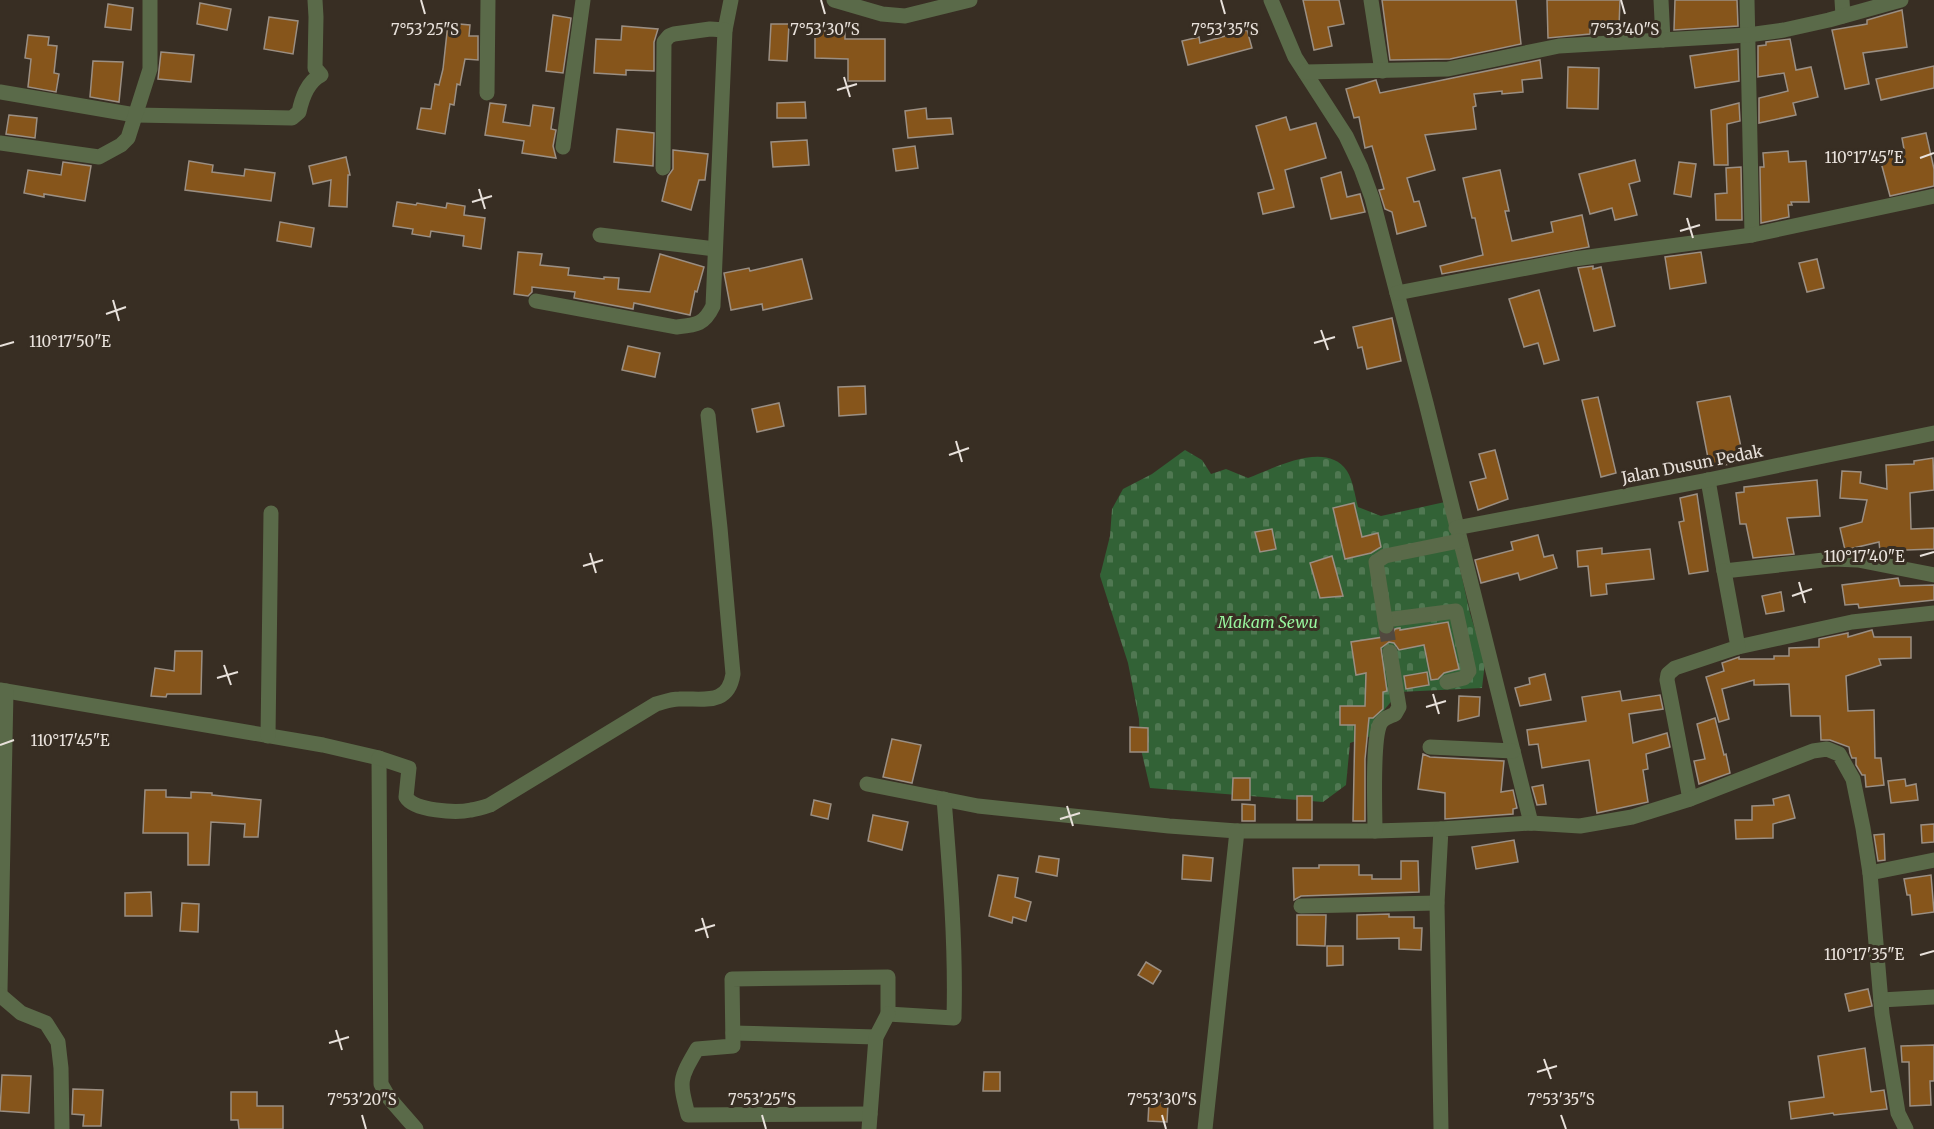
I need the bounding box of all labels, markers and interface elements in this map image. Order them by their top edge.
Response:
text: 7°53'25"S [391,20,459,39]
text: 7°53'30"S [790,20,860,39]
text: 7°53'35"S [1191,20,1259,39]
text: 7°53'40"S [1591,20,1659,39]
text: 110°17'45"E [1825,148,1904,167]
text: 110°17'50"E [29,332,111,351]
street label: Jalan Dusun Pedak [1619,440,1765,488]
text: 110°17'40"E [1823,547,1905,566]
park label: Makam Sewu [1217,612,1318,632]
text: 110°17'45"E [31,731,110,750]
text: 110°17'35"E [1824,945,1905,964]
text: 7°53'20"S [327,1090,397,1109]
text: 7°53'25"S [728,1090,796,1109]
text: 7°53'30"S [1127,1090,1197,1109]
text: 7°53'35"S [1527,1090,1595,1109]

